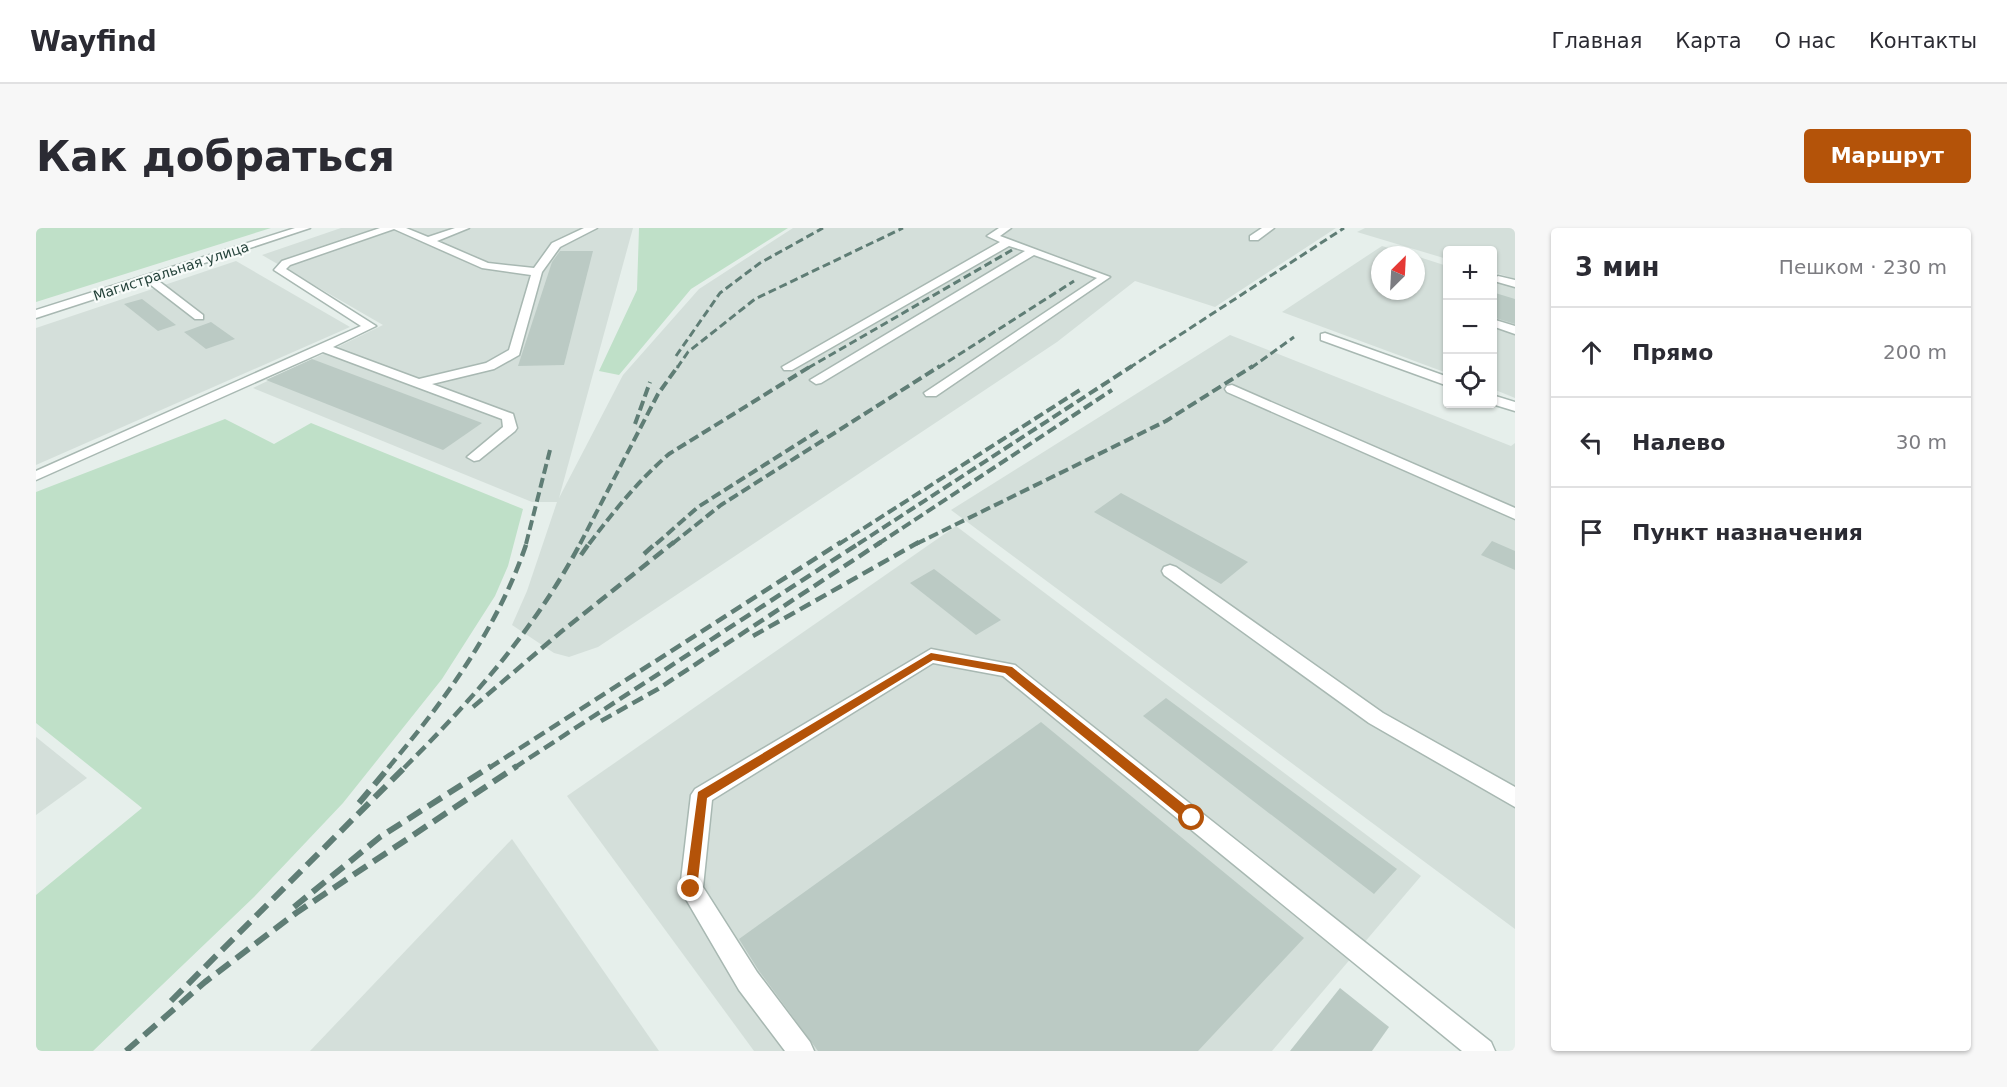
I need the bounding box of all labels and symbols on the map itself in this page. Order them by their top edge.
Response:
street label: Магистральная улица [91,238,251,304]
north arrow [1371,246,1425,300]
route start [1178,804,1204,830]
route end [677,875,703,901]

